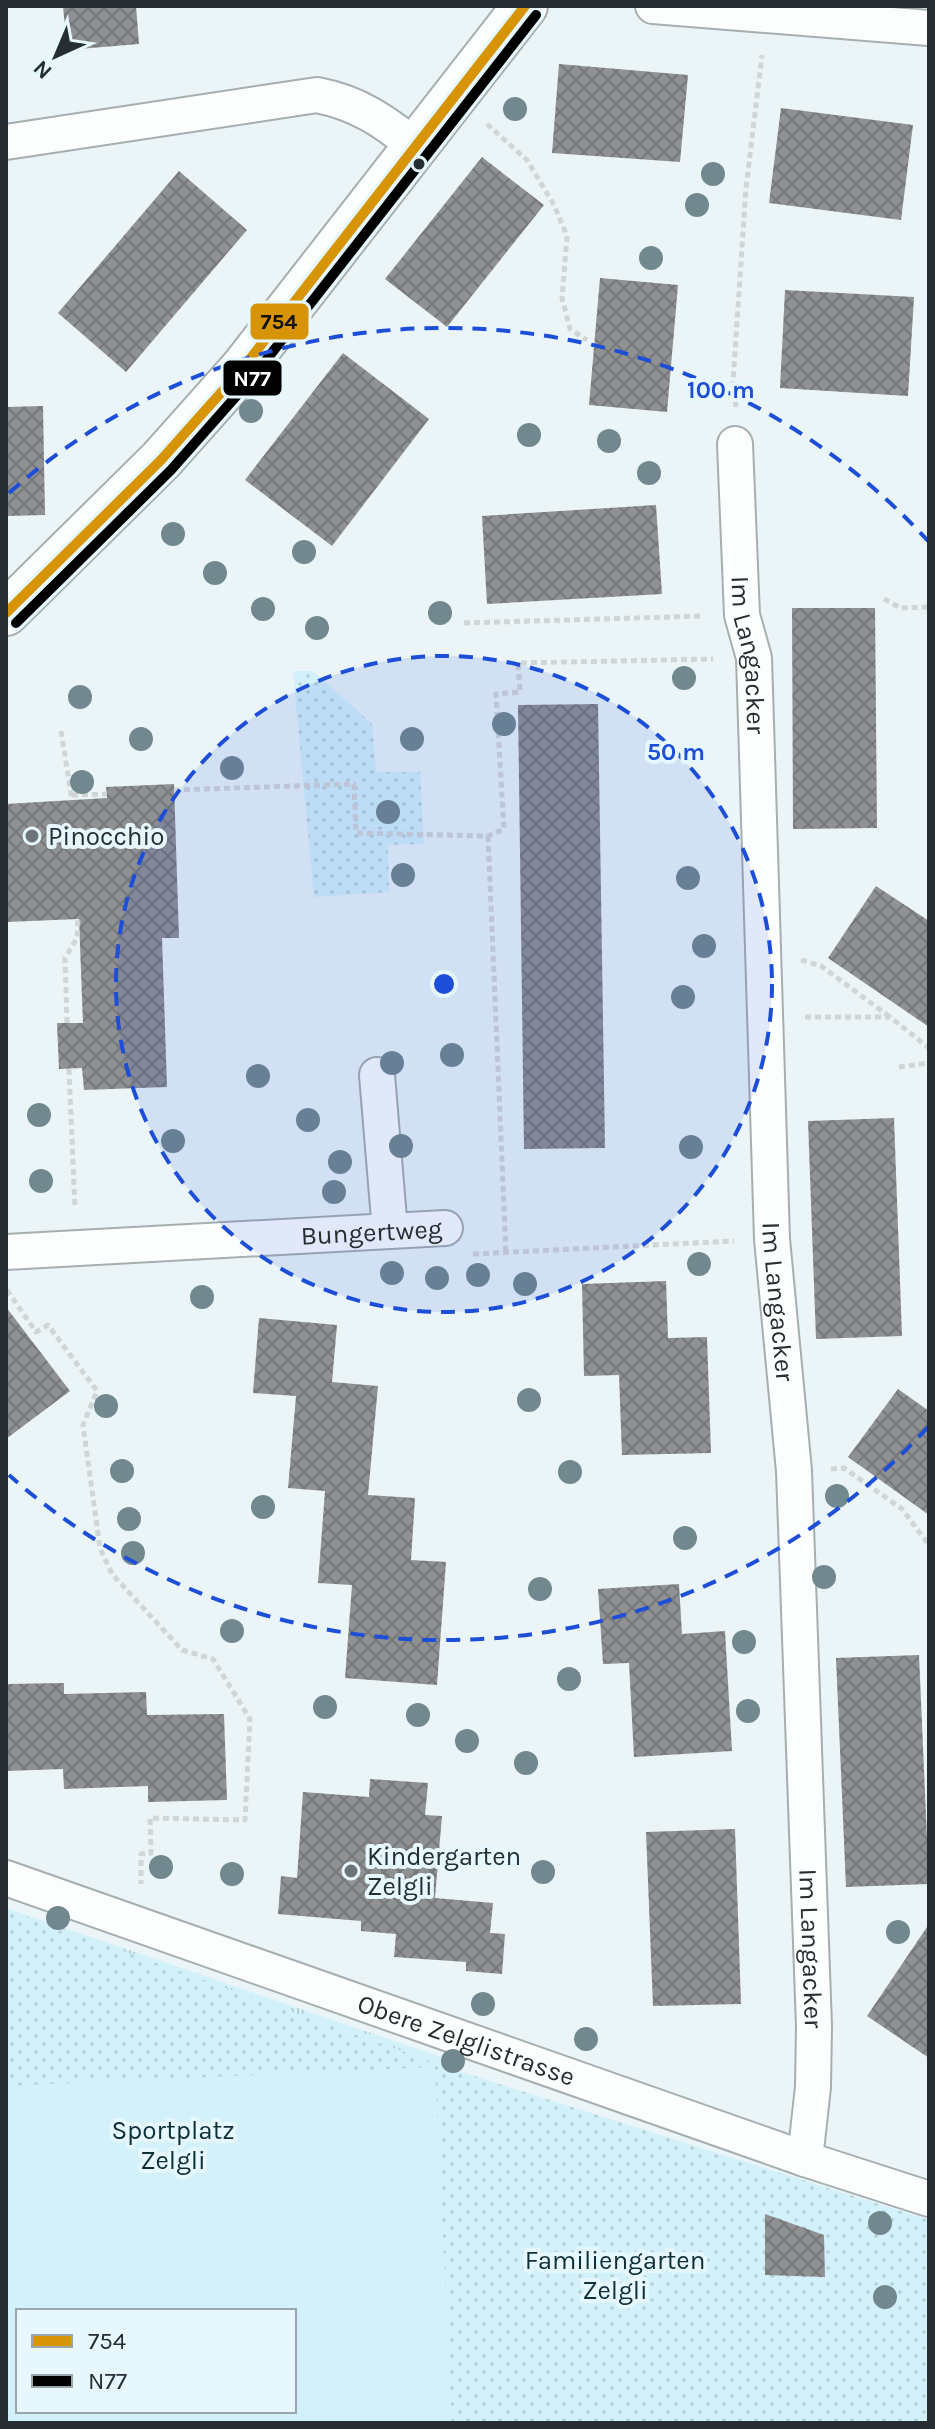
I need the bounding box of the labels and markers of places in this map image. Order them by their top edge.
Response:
unlabelled marker [411,156,427,172]
place label: Pinocchio [48,821,165,852]
marker: Pinocchio [23,827,41,845]
centre of rings [430,970,458,998]
place label: Kindergarten Zelgli [367,1841,521,1902]
marker: Kindergarten Zelgli [342,1862,360,1880]

